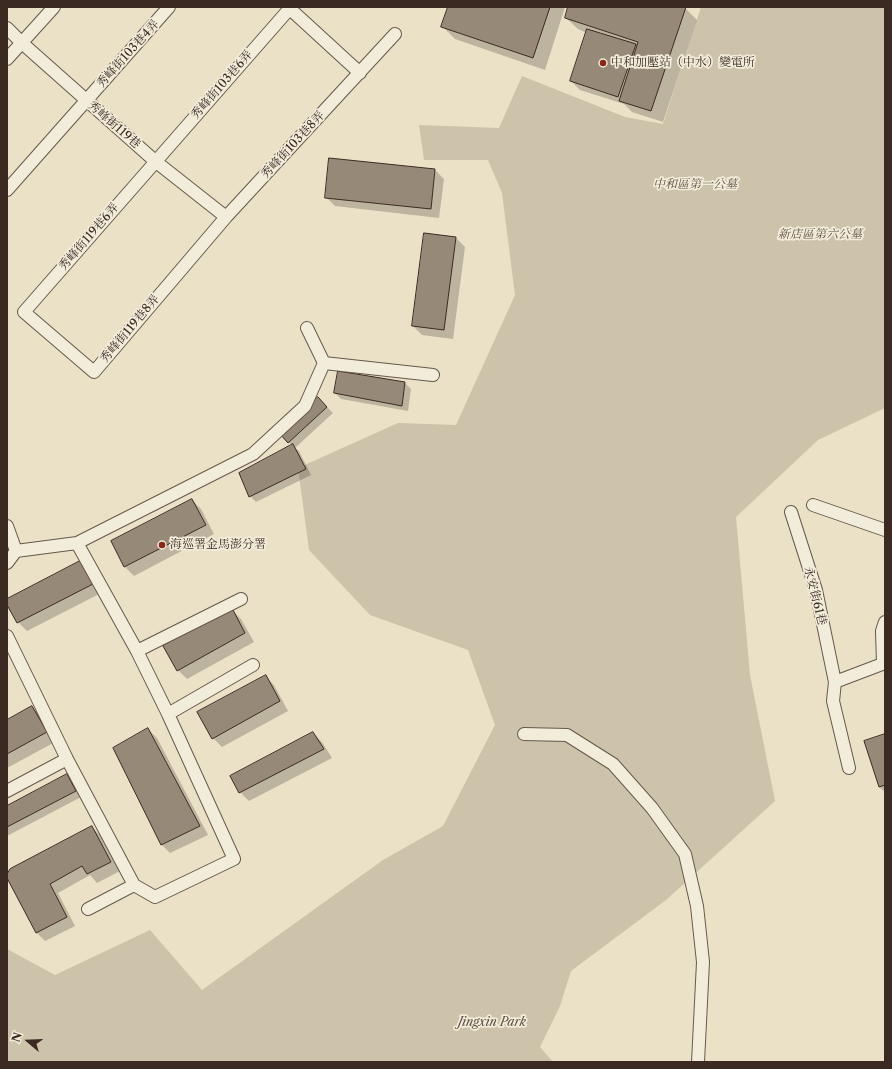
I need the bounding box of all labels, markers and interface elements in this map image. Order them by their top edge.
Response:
street label: 秀峰街103巷4弄 [94,17,162,91]
street label: 秀峰街103巷6弄 [188,48,256,122]
place label: 中和加壓站（中水）變電所 [611,56,755,70]
marker: 中和加壓站（中水）變電所 [598,58,608,68]
street label: 秀峰街119巷 [85,98,143,152]
street label: 秀峰街103巷8弄 [258,109,328,181]
park label: 中和區第一公墓 [653,178,737,192]
street label: 秀峰街119巷6弄 [56,201,122,273]
park label: 新店區第六公墓 [778,228,862,242]
street label: 秀峰街119巷8弄 [97,292,163,366]
place label: 海巡署金馬澎分署 [170,538,266,552]
marker: 海巡署金馬澎分署 [157,540,167,550]
street label: 永安街61巷 [801,565,829,627]
park label: Jingxin Park [458,1016,526,1030]
north arrow [8,1021,48,1061]
text: N [8,1030,25,1044]

